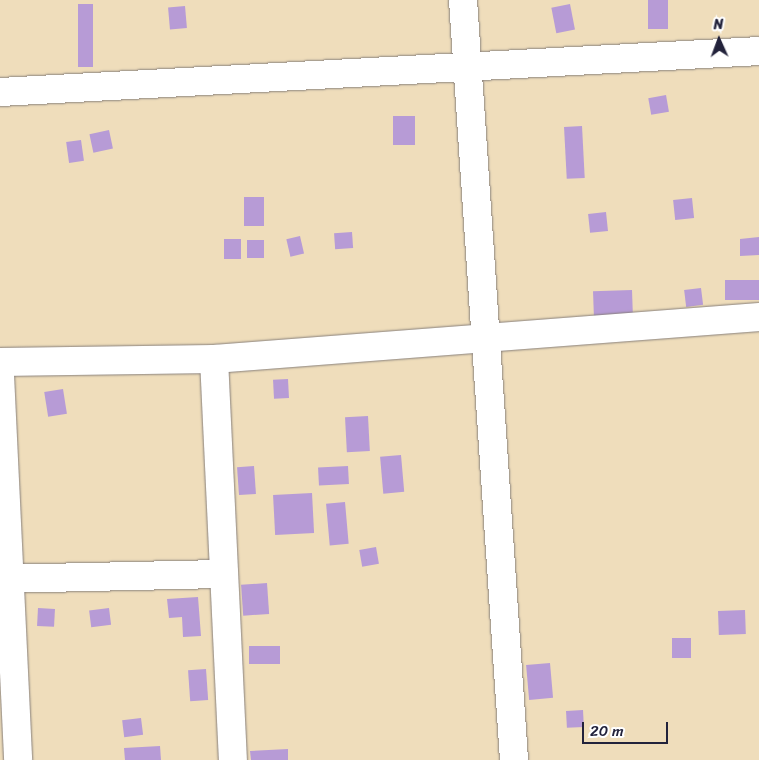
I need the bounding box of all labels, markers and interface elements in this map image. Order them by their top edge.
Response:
text: N [713,12,724,37]
north arrow [694,15,744,65]
scale bar [584,712,670,744]
text: 20 m [590,718,624,744]

